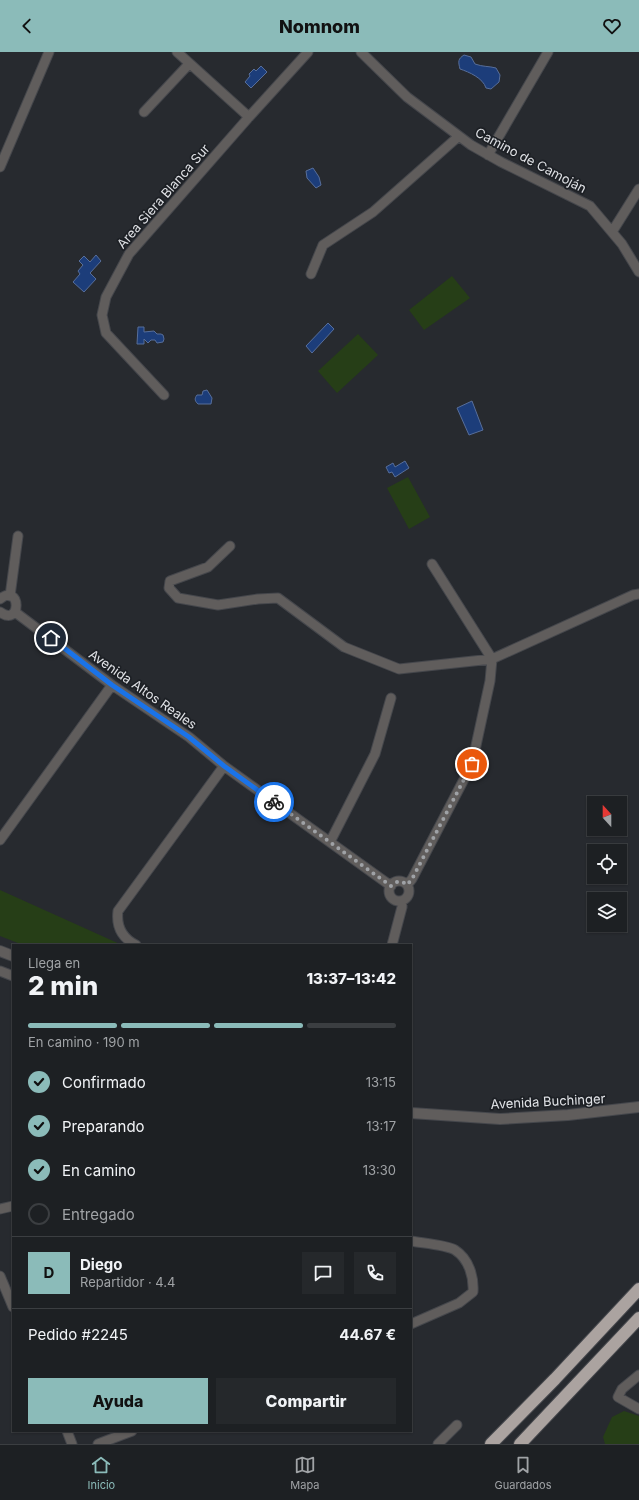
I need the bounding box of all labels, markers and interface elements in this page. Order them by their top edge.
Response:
icon: back [16,15,38,37]
icon: heart [601,15,623,37]
text: Nomnom [279,16,360,37]
street label: Camino de Camoján [473,124,589,196]
street label: Area Siera Blanca Sur [113,140,213,252]
pin [34,621,68,655]
icon: home [40,627,62,649]
street label: Avenida Altos Reales [86,646,200,732]
pin [455,747,489,781]
icon: bag [461,753,483,775]
courier [254,782,294,822]
icon: bike [263,791,285,813]
north arrow [587,796,627,836]
map controls [587,796,627,932]
button: locate [587,844,627,884]
button: layers [587,892,627,932]
text: Llega en [28,955,80,971]
text: 13:37–13:42 [306,969,396,988]
text: 2 min [28,970,98,1001]
text: En camino · 190 m [28,1034,140,1050]
icon: check [28,1071,50,1093]
text: Confirmado [62,1073,146,1092]
text: 13:15 [366,1074,396,1090]
street label: Avenida Buchinger [490,1090,606,1112]
icon: check [28,1115,50,1137]
text: Preparando [62,1117,145,1136]
text: 13:17 [366,1118,396,1134]
icon: check [28,1159,50,1181]
text: En camino [62,1161,136,1180]
text: 13:30 [363,1162,396,1178]
text: Entregado [62,1205,135,1224]
button: chat [302,1252,344,1294]
button: phone [354,1252,396,1294]
text: Diego [80,1255,123,1274]
text: D [44,1263,54,1282]
text: Repartidor · 4.4 [80,1274,175,1290]
text: Pedido #2245 [28,1325,128,1344]
text: 44.67 € [339,1325,396,1344]
button: Ayuda [28,1378,208,1424]
button: Compartir [216,1378,396,1424]
tab: Inicio [88,1454,115,1492]
tab: Mapa [290,1454,319,1492]
tab: Guardados [495,1454,551,1492]

